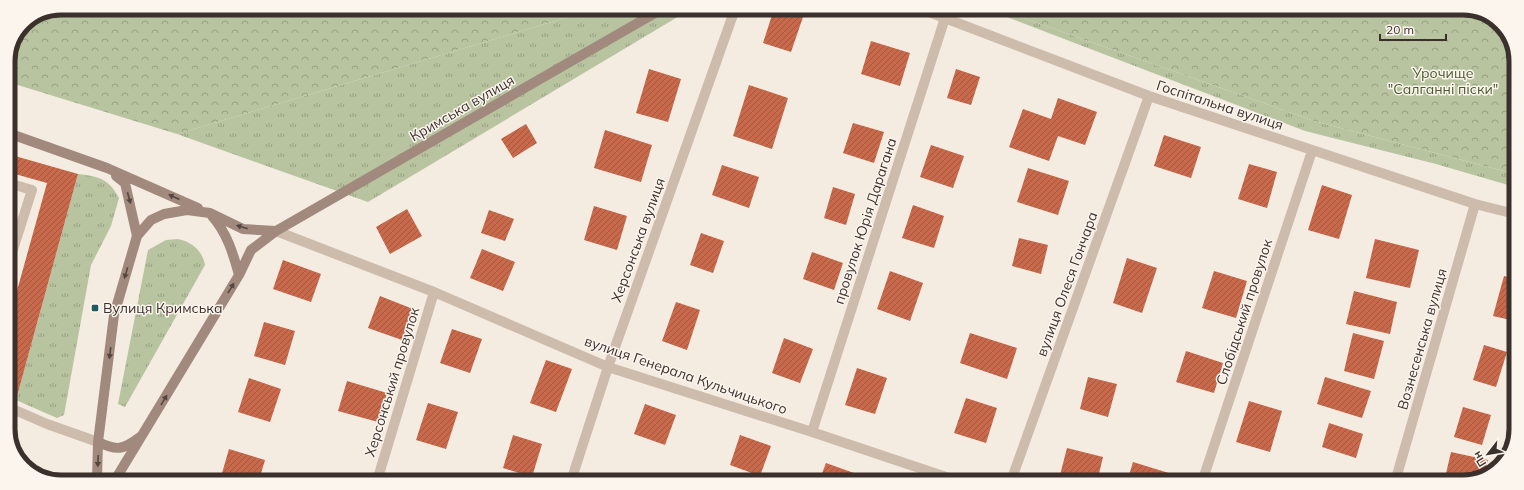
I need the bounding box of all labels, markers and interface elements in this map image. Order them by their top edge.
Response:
scale bar [1380,16,1446,42]
text: 20 m [1386,22,1414,37]
park label: Урочище "Салганні піски" [1388,64,1498,98]
street label: Кримська вулиця [407,71,517,145]
street label: Госпітальна вулиця [1154,76,1286,134]
street label: провулок Юрія Дарагана [830,135,900,307]
street label: Херсонська вулиця [607,175,669,305]
one-way arrow [126,192,132,204]
one-way arrow [168,194,180,200]
street label: вулиця Олеся Гончара [1032,209,1102,359]
one-way arrow [235,224,247,230]
street label: Слобідський провулок [1212,236,1276,387]
street label: Вознесенська вулиця [1393,266,1451,412]
one-way arrow [123,267,129,279]
one-way arrow [227,282,234,294]
place label: Вулиця Кримська [103,299,222,317]
marker: Вулиця Кримська [90,303,100,313]
street label: Херсонський провулок [361,305,423,459]
street label: вулиця Генерала Кульчицького [582,332,790,418]
one-way arrow [107,347,113,359]
one-way arrow [161,394,168,406]
north arrow [1468,434,1508,474]
text: Пн [1469,449,1489,469]
one-way arrow [94,455,101,467]

